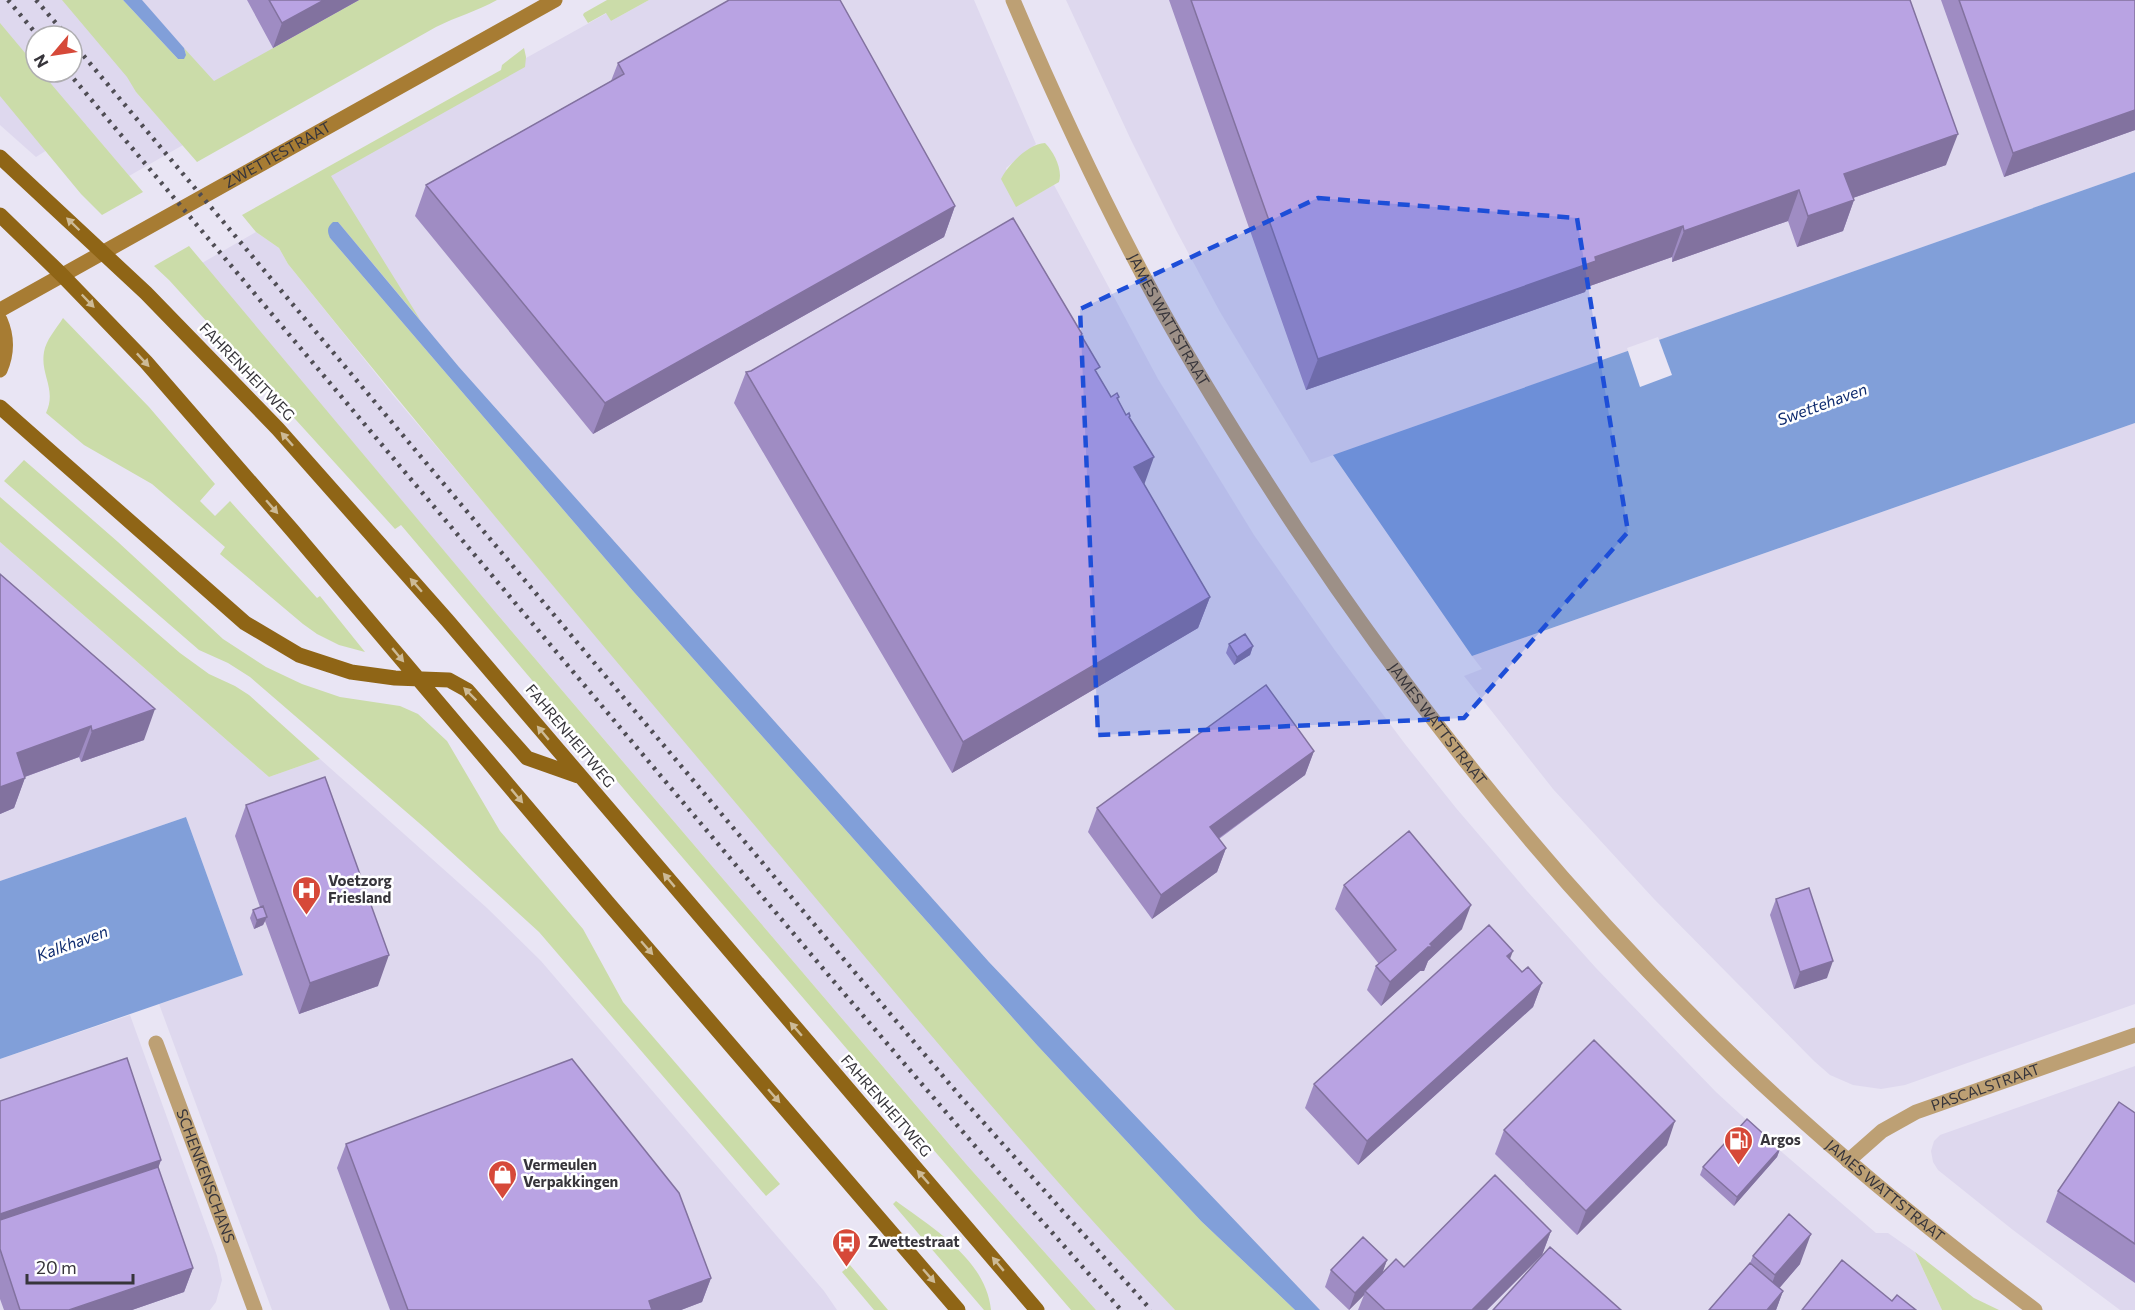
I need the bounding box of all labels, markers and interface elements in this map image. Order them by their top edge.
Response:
north arrow [24,24,84,84]
text: N [29,52,52,71]
street label: ZWETTESTRAAT [220,117,334,191]
one-way arrow [66,217,80,231]
street label: JAMES WATTSTRAAT [1125,250,1214,389]
one-way arrow [80,293,94,307]
street label: FAHRENHEITWEG [196,319,299,424]
one-way arrow [136,352,150,366]
water label: Swettehaven [1774,378,1869,429]
one-way arrow [281,432,294,447]
one-way arrow [265,499,278,514]
one-way arrow [409,577,423,592]
one-way arrow [391,647,404,662]
street label: JAMES WATTSTRAAT [1386,659,1491,789]
street label: FAHRENHEITWEG [522,680,619,791]
one-way arrow [464,688,478,702]
one-way arrow [537,726,550,741]
one-way arrow [511,788,524,804]
place label: Voetzorg Friesland [328,871,392,906]
one-way arrow [663,873,676,888]
hospital icon: Voetzorg Friesland [291,874,323,916]
water label: Kalkhaven [33,921,110,964]
one-way arrow [640,940,653,955]
one-way arrow [789,1021,802,1037]
street label: FAHRENHEITWEG [838,1051,936,1160]
street label: PASCALSTRAAT [1928,1059,2042,1114]
one-way arrow [767,1088,780,1103]
street label: SCHENKENSCHANS [173,1106,239,1246]
fuel station icon: Argos [1723,1124,1755,1166]
place label: Argos [1760,1130,1801,1148]
street label: JAMES WATTSTRAAT [1822,1135,1949,1245]
place label: Vermeulen Verpakkingen [523,1155,618,1190]
shop icon: Vermeulen Verpakkingen [486,1158,518,1200]
one-way arrow [916,1169,929,1185]
bus stop icon: Zwettestraat [831,1226,863,1268]
place label: Zwettestraat [868,1232,960,1250]
scale bar [27,1247,134,1285]
text: 20 m [36,1256,77,1278]
one-way arrow [992,1257,1005,1272]
one-way arrow [922,1268,935,1283]

